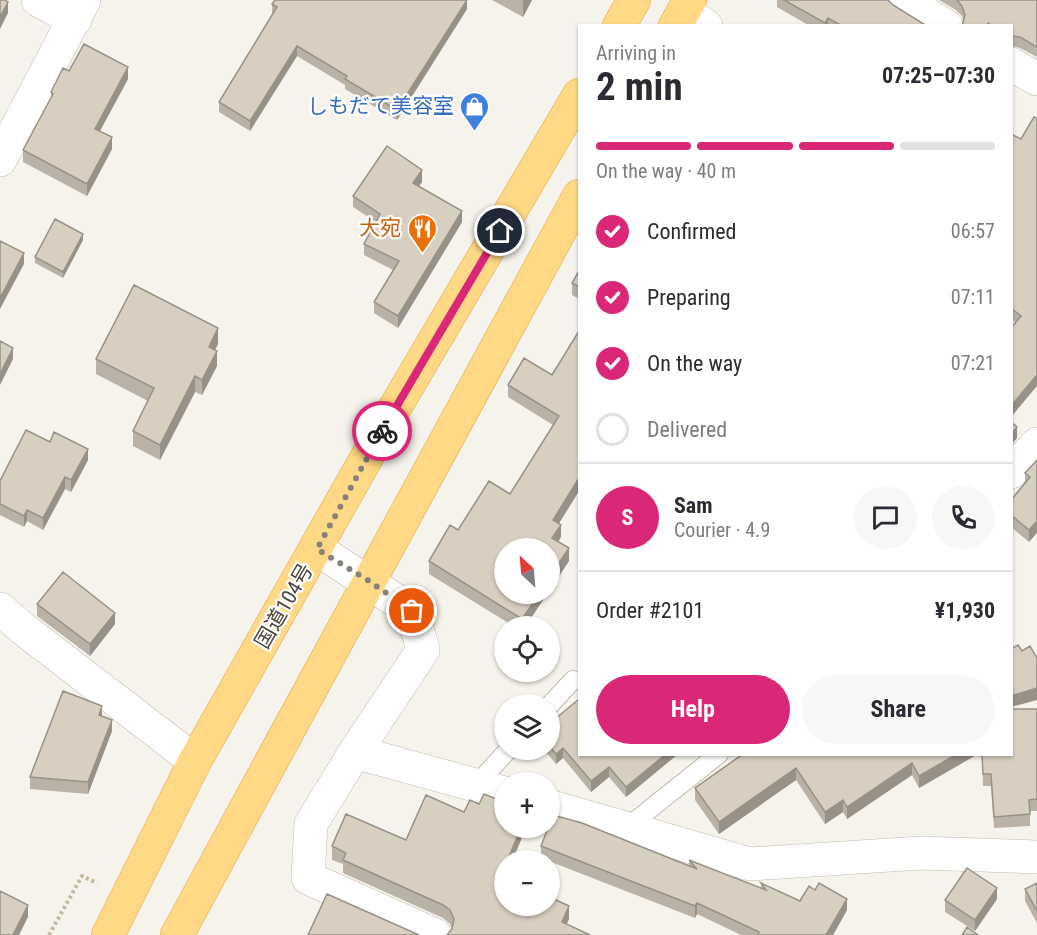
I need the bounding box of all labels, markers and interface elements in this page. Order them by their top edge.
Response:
text: Arriving in [596,41,676,65]
text: 07:25–07:30 [882,63,995,88]
text: 2 min [596,64,683,110]
shop icon: しもだて美容室 [459,90,491,132]
place label: しもだて美容室 [307,94,454,118]
text: On the way · 40 m [596,159,736,183]
pin [474,205,525,256]
restaurant icon: 大宛 [406,212,438,254]
icon: home [483,214,516,247]
icon: check [596,215,629,248]
place label: 大宛 [359,216,401,240]
text: Confirmed [647,219,736,244]
text: 06:57 [951,219,995,243]
icon: check [596,281,629,314]
text: Preparing [647,285,731,310]
text: 07:11 [951,285,995,309]
icon: check [596,347,629,380]
text: On the way [647,351,742,376]
text: 07:21 [951,351,995,375]
courier [352,401,412,461]
icon: bike [366,415,399,448]
text: Delivered [647,417,727,442]
button: chat [854,486,917,549]
button: phone [932,486,995,549]
text: Sam [674,493,713,518]
text: S [622,505,633,530]
text: Courier · 4.9 [674,518,770,542]
north arrow [494,538,560,604]
map controls [494,538,560,916]
street label: 国道104号 [250,559,318,653]
pin [386,585,437,636]
icon: bag [395,594,428,627]
text: Order #2101 [596,598,704,623]
text: ¥1,930 [935,598,995,623]
button: locate [494,616,560,682]
button: Help [596,675,790,744]
button: Share [802,675,995,744]
button: layers [494,694,560,760]
button: + [494,772,560,838]
button: − [494,850,560,916]

